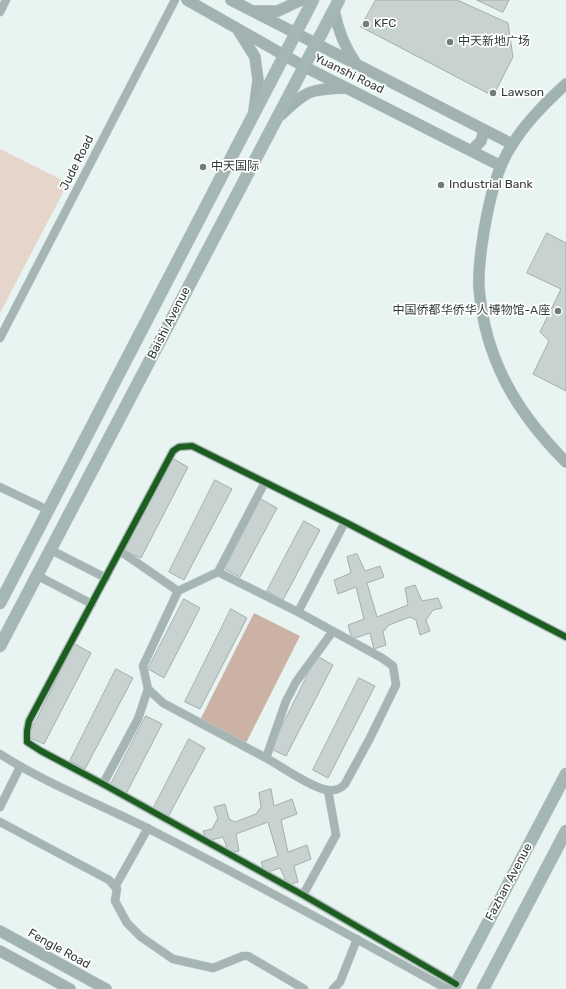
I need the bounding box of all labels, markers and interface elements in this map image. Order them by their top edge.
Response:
place label: KFC [374,17,396,31]
marker: KFC [361,19,371,29]
place label: 中天新地广场 [458,35,530,49]
marker: 中天新地广场 [445,37,455,47]
street label: Yuanshi Road [312,51,386,97]
place label: Lawson [501,86,544,100]
marker: Lawson [488,88,498,98]
street label: Jude Road [57,133,97,193]
place label: 中天国际 [211,160,259,174]
marker: 中天国际 [198,162,208,172]
place label: Industrial Bank [449,178,533,192]
marker: Industrial Bank [436,180,446,190]
street label: Baishi Avenue [145,285,193,361]
place label: 中国侨都华侨华人博物馆-A座 [392,304,550,318]
marker: 中国侨都华侨华人博物馆-A座 [553,306,563,316]
street label: Fazhan Avenue [483,841,535,923]
street label: Fengle Road [25,926,93,972]

